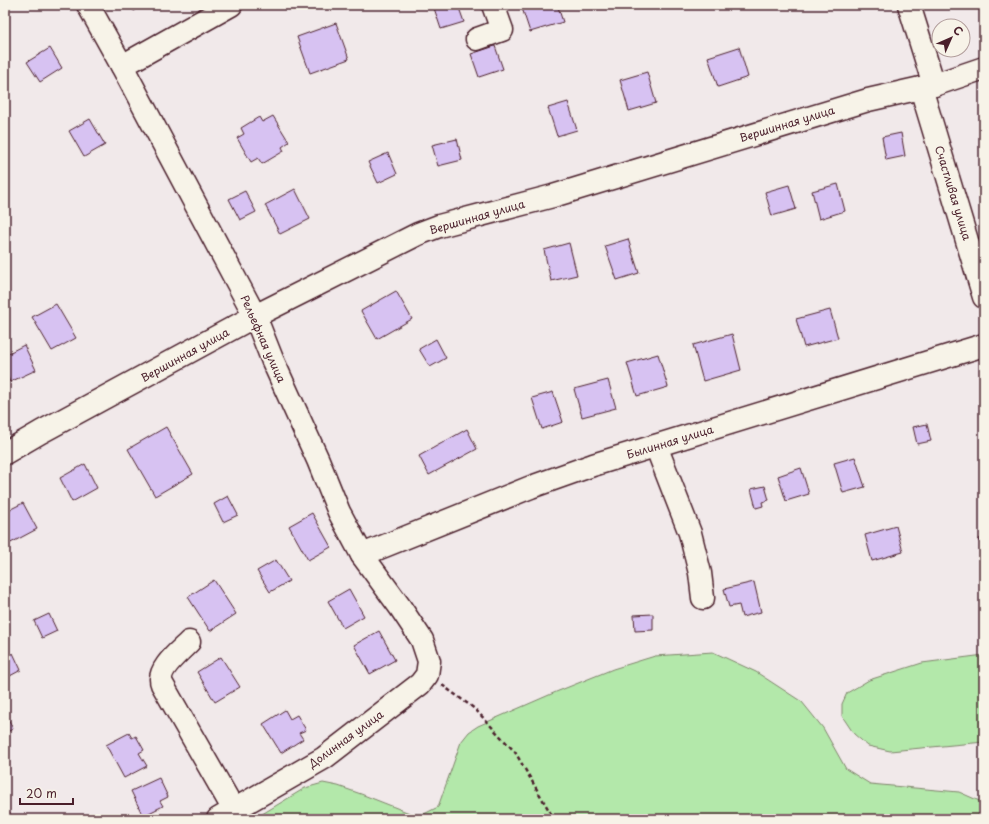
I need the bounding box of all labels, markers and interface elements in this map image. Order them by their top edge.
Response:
north arrow [931,18,971,58]
text: С [949,22,967,40]
street label: Вершинная улица [737,101,837,146]
street label: Счастливая улица [931,143,976,242]
street label: Вершинная улица [427,195,527,238]
street label: Рельефная улица [237,292,290,385]
street label: Вершинная улица [137,323,232,386]
street label: Былинная улица [624,420,715,463]
street label: Долинная улица [304,706,387,772]
scale bar [20,780,73,806]
text: 20 m [26,784,57,802]

